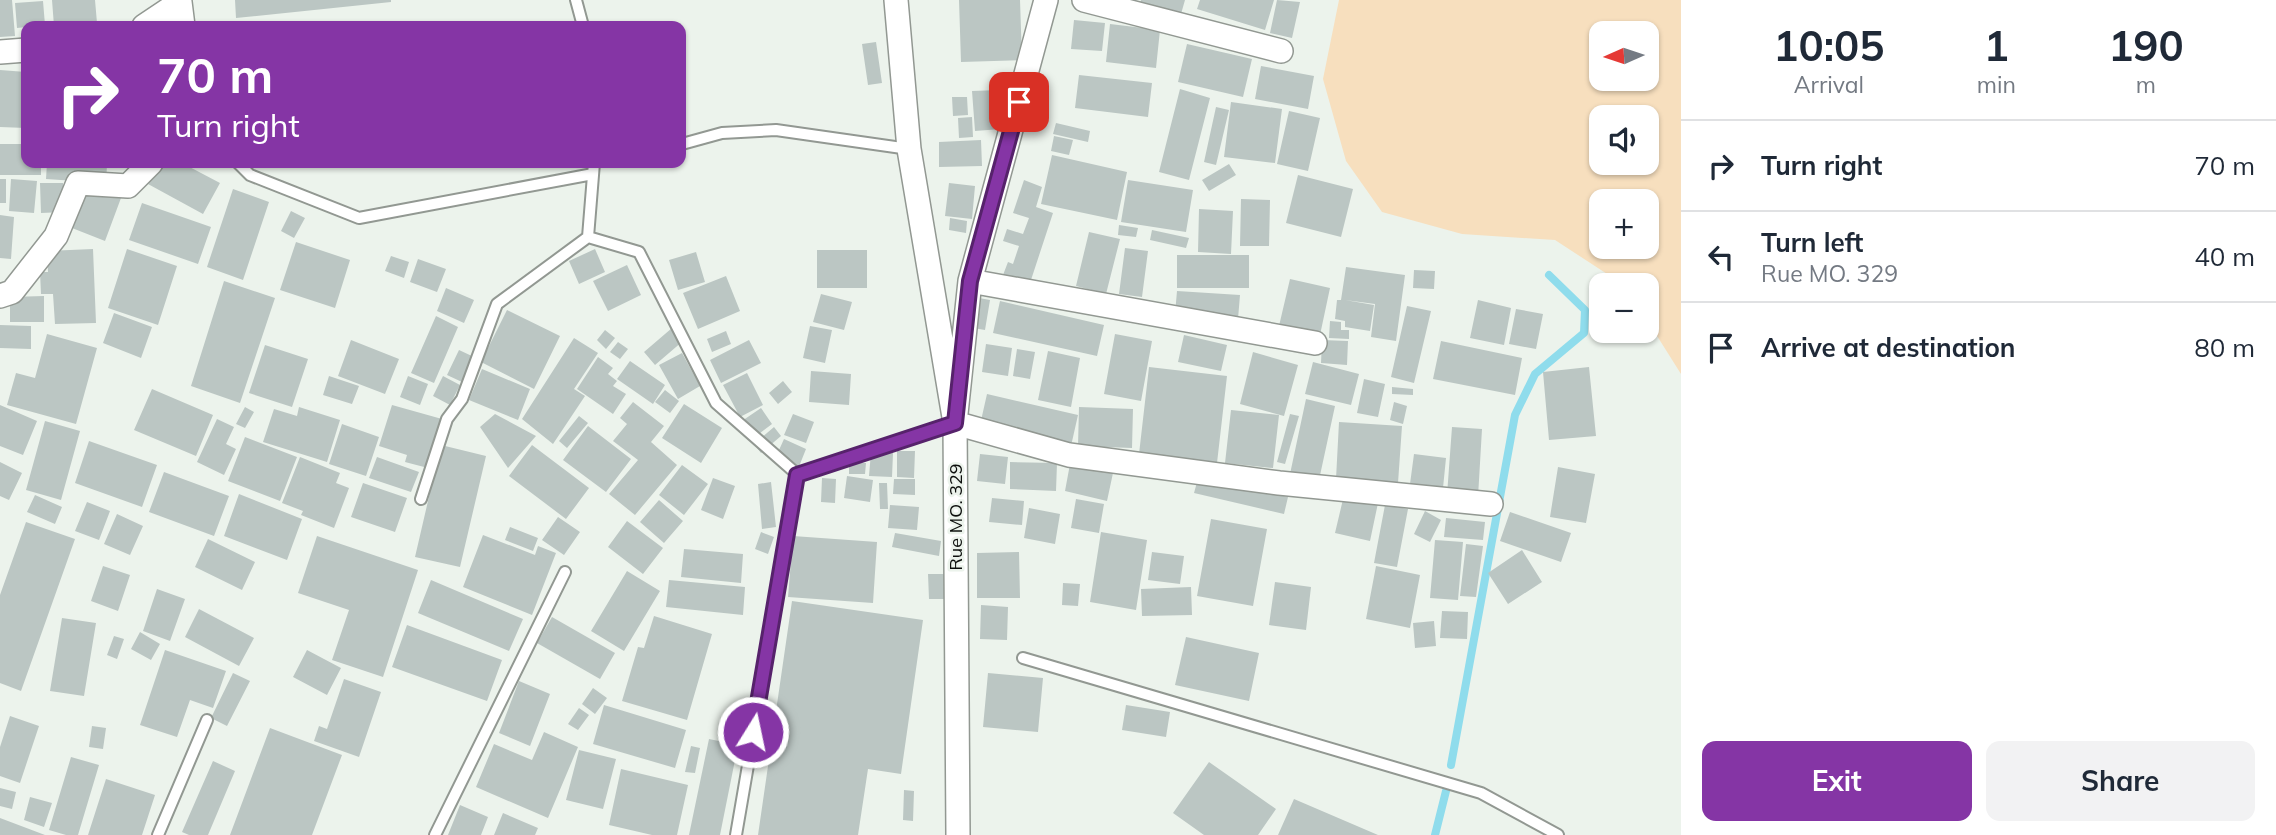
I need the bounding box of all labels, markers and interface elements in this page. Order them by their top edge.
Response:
text: 10:05 [1773,19,1884,72]
text: 1 [1984,19,2009,72]
text: 190 [2108,19,2184,72]
north arrow [1589,21,1659,91]
map controls [1589,21,1659,343]
text: 70 m [157,44,273,105]
icon: right [42,49,133,140]
text: Arrival [1794,70,1864,99]
text: min [1977,70,2016,99]
text: m [2136,70,2156,99]
pin [989,72,1049,132]
icon: arrive [1000,83,1038,121]
text: Turn right [157,105,300,145]
button: sound [1589,105,1659,175]
icon: right [1702,147,1740,185]
text: Turn right [1761,149,1882,182]
text: 70 m [2194,149,2255,182]
button: + [1589,189,1659,259]
text: Turn left [1761,226,1863,259]
icon: left [1702,238,1740,276]
text: 40 m [2194,240,2255,273]
text: Rue MO. 329 [1761,259,1898,288]
button: − [1589,273,1659,343]
icon: arrive [1702,329,1740,367]
text: Arrive at destination [1761,331,2016,364]
text: 80 m [2194,331,2255,364]
street label: Rue MO. 329 [944,463,967,571]
position arrow [716,695,790,769]
button: Exit [1702,741,1972,821]
button: Share [1986,741,2255,821]

